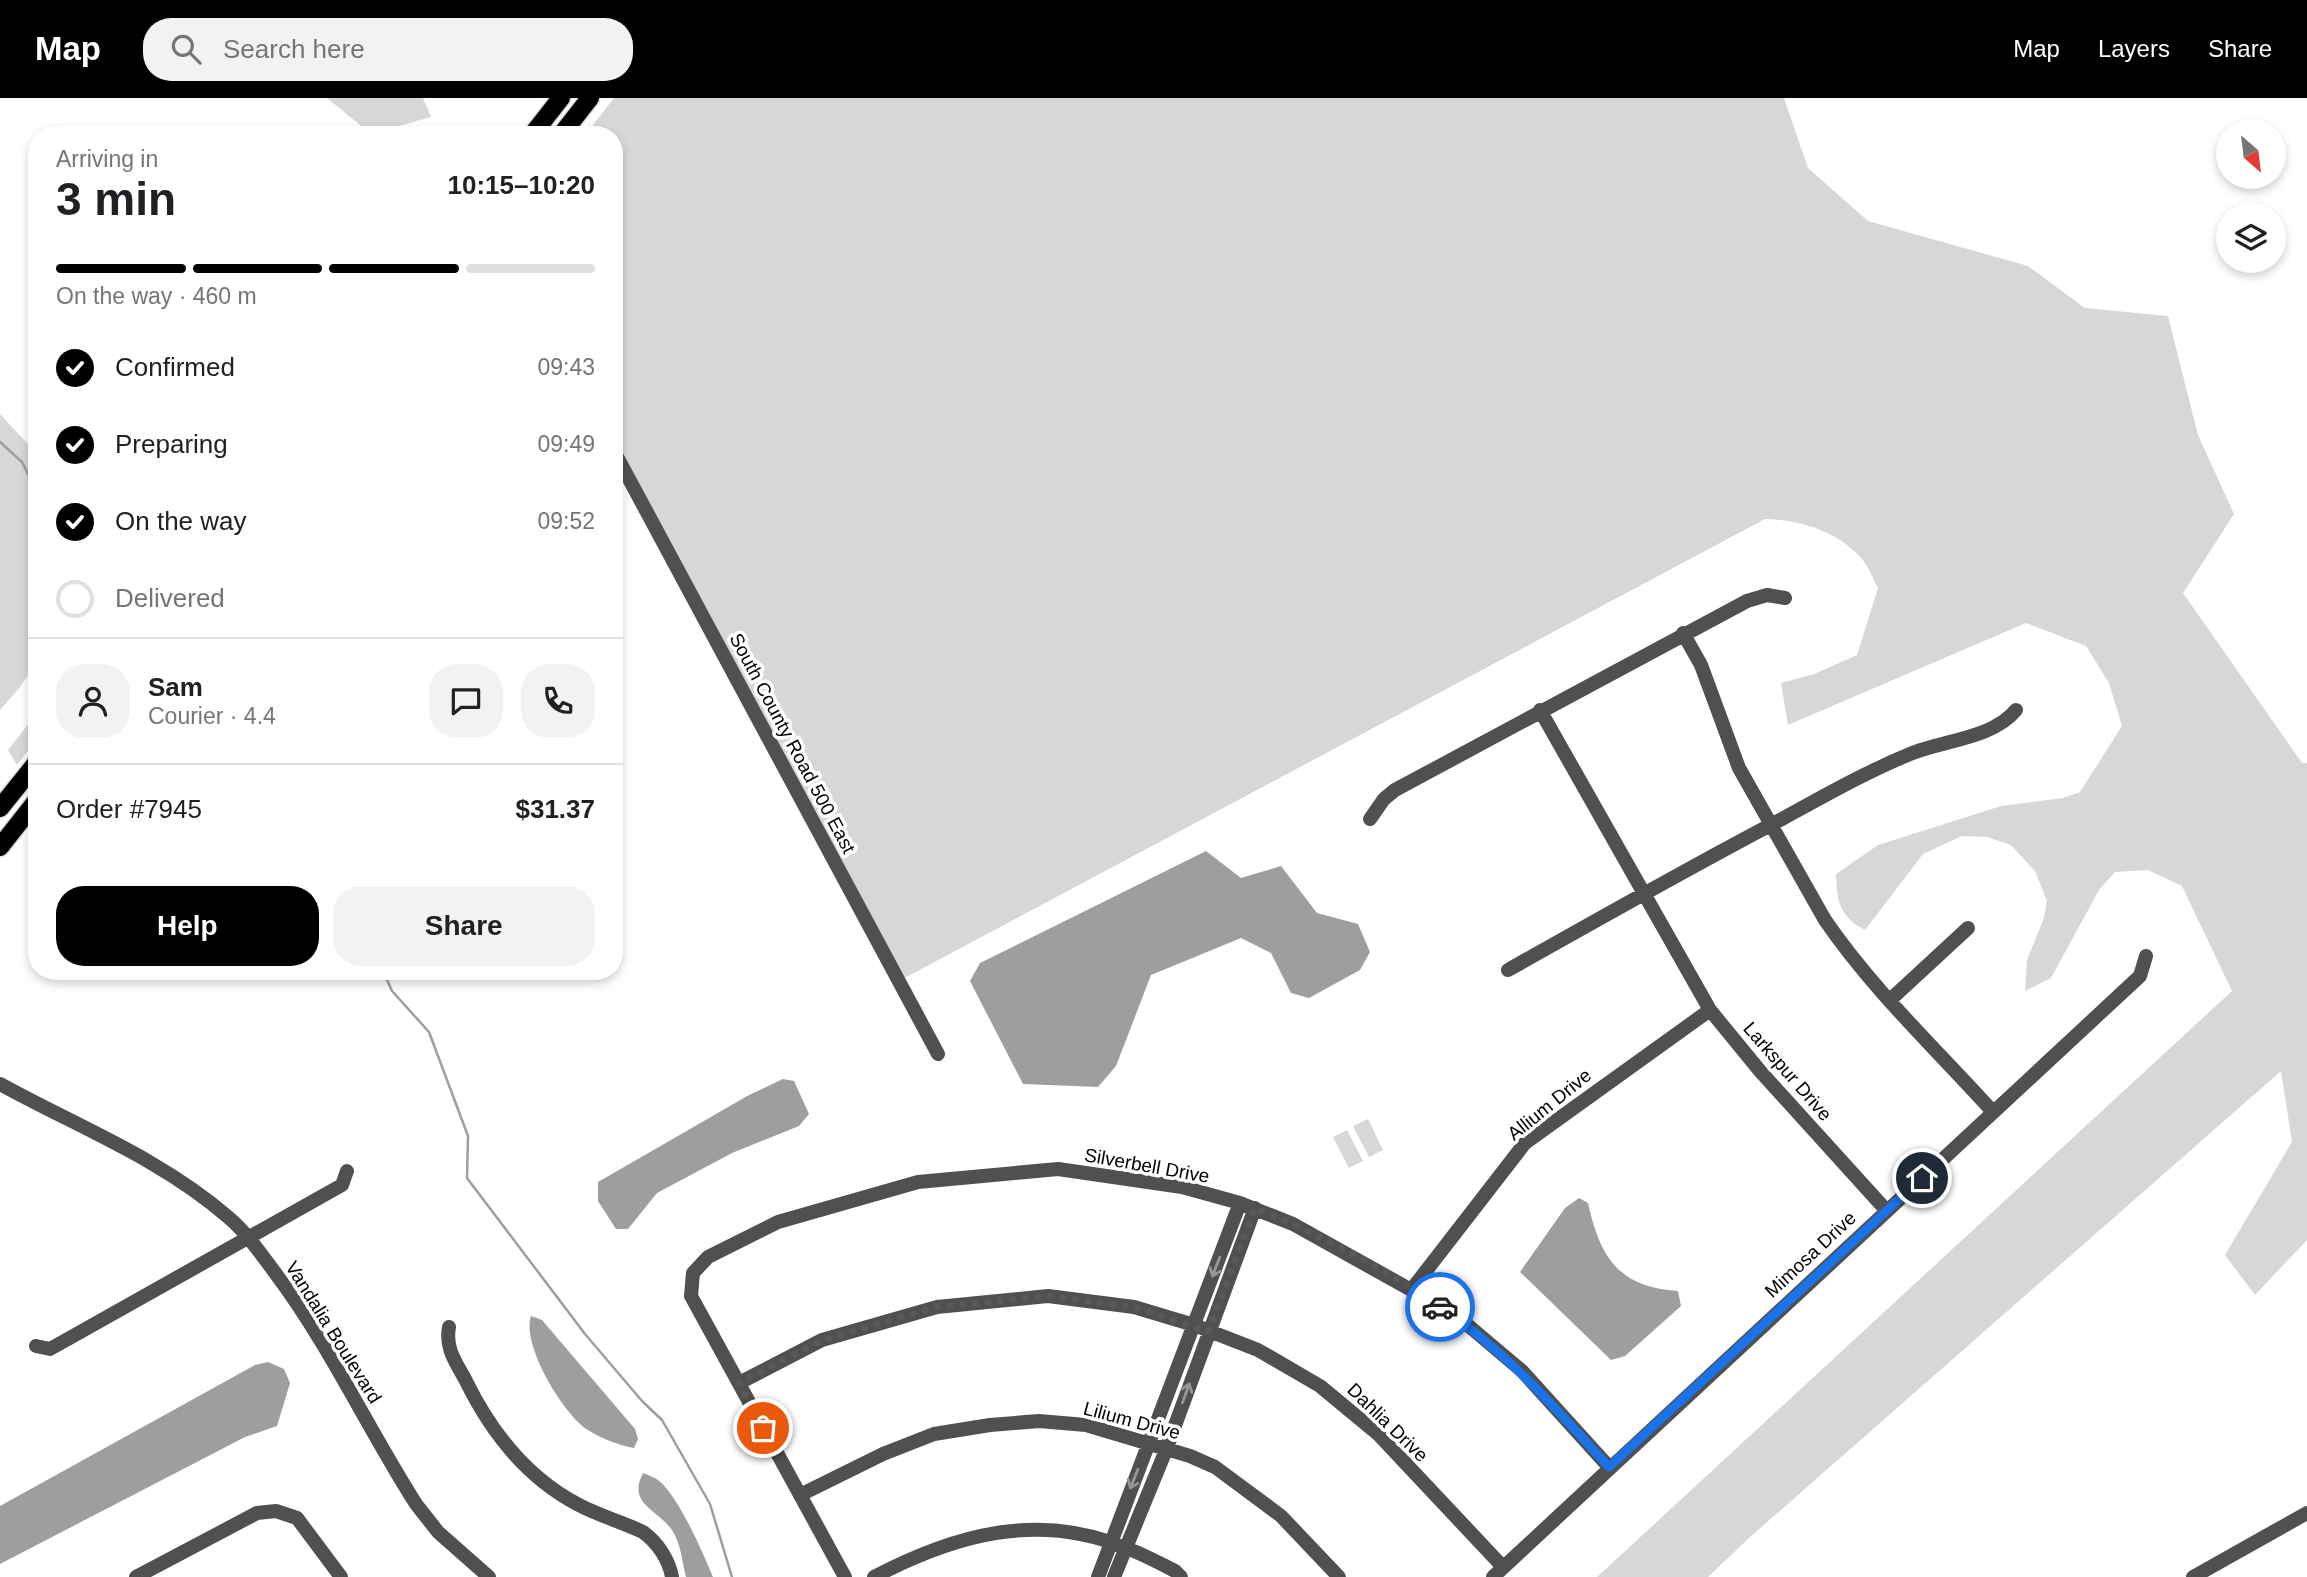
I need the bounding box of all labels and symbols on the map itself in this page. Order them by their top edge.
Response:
north arrow [2216,119,2286,189]
street label: South County Road 500 East [726,630,860,857]
street label: Larkspur Drive [1739,1018,1836,1125]
street label: Allium Drive [1503,1064,1595,1144]
street label: Silverbell Drive [1083,1144,1211,1187]
pin [1892,1148,1952,1208]
street label: Mimosa Drive [1761,1207,1860,1302]
one-way arrow [1209,1256,1221,1278]
street label: Vandalia Boulevard [281,1257,386,1407]
courier [1405,1272,1475,1342]
street label: Dahlia Drive [1343,1379,1432,1466]
one-way arrow [1181,1382,1193,1404]
street label: Lilium Drive [1081,1397,1183,1443]
pin [733,1398,793,1458]
one-way arrow [1127,1468,1140,1490]

